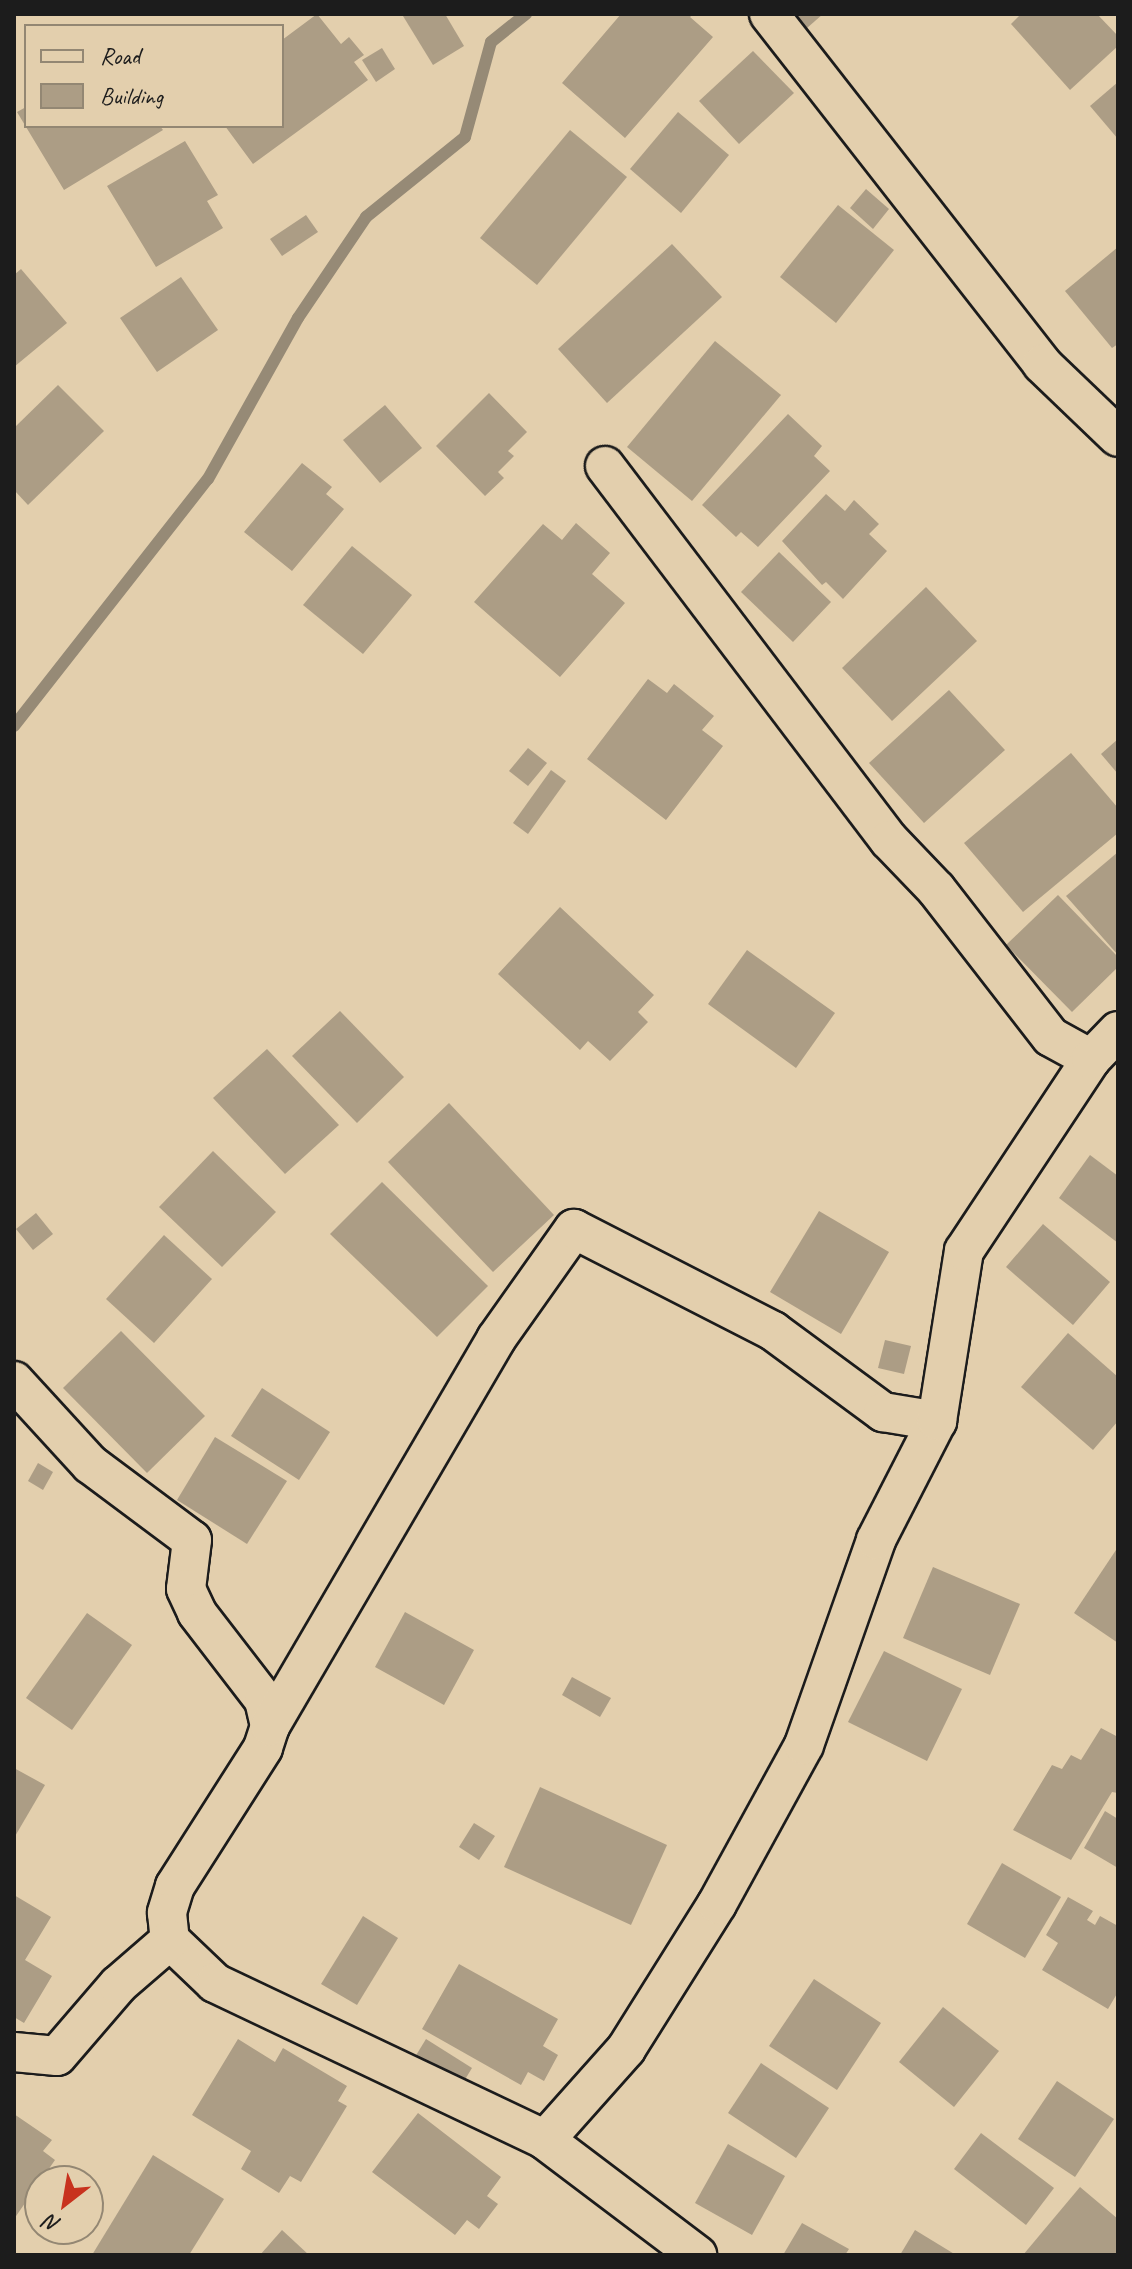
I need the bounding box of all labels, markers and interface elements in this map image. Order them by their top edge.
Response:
legend [24,24,284,128]
text: Road [100,41,140,71]
text: Building [100,81,163,111]
north arrow [24,2165,104,2245]
text: N [40,2208,66,2239]

